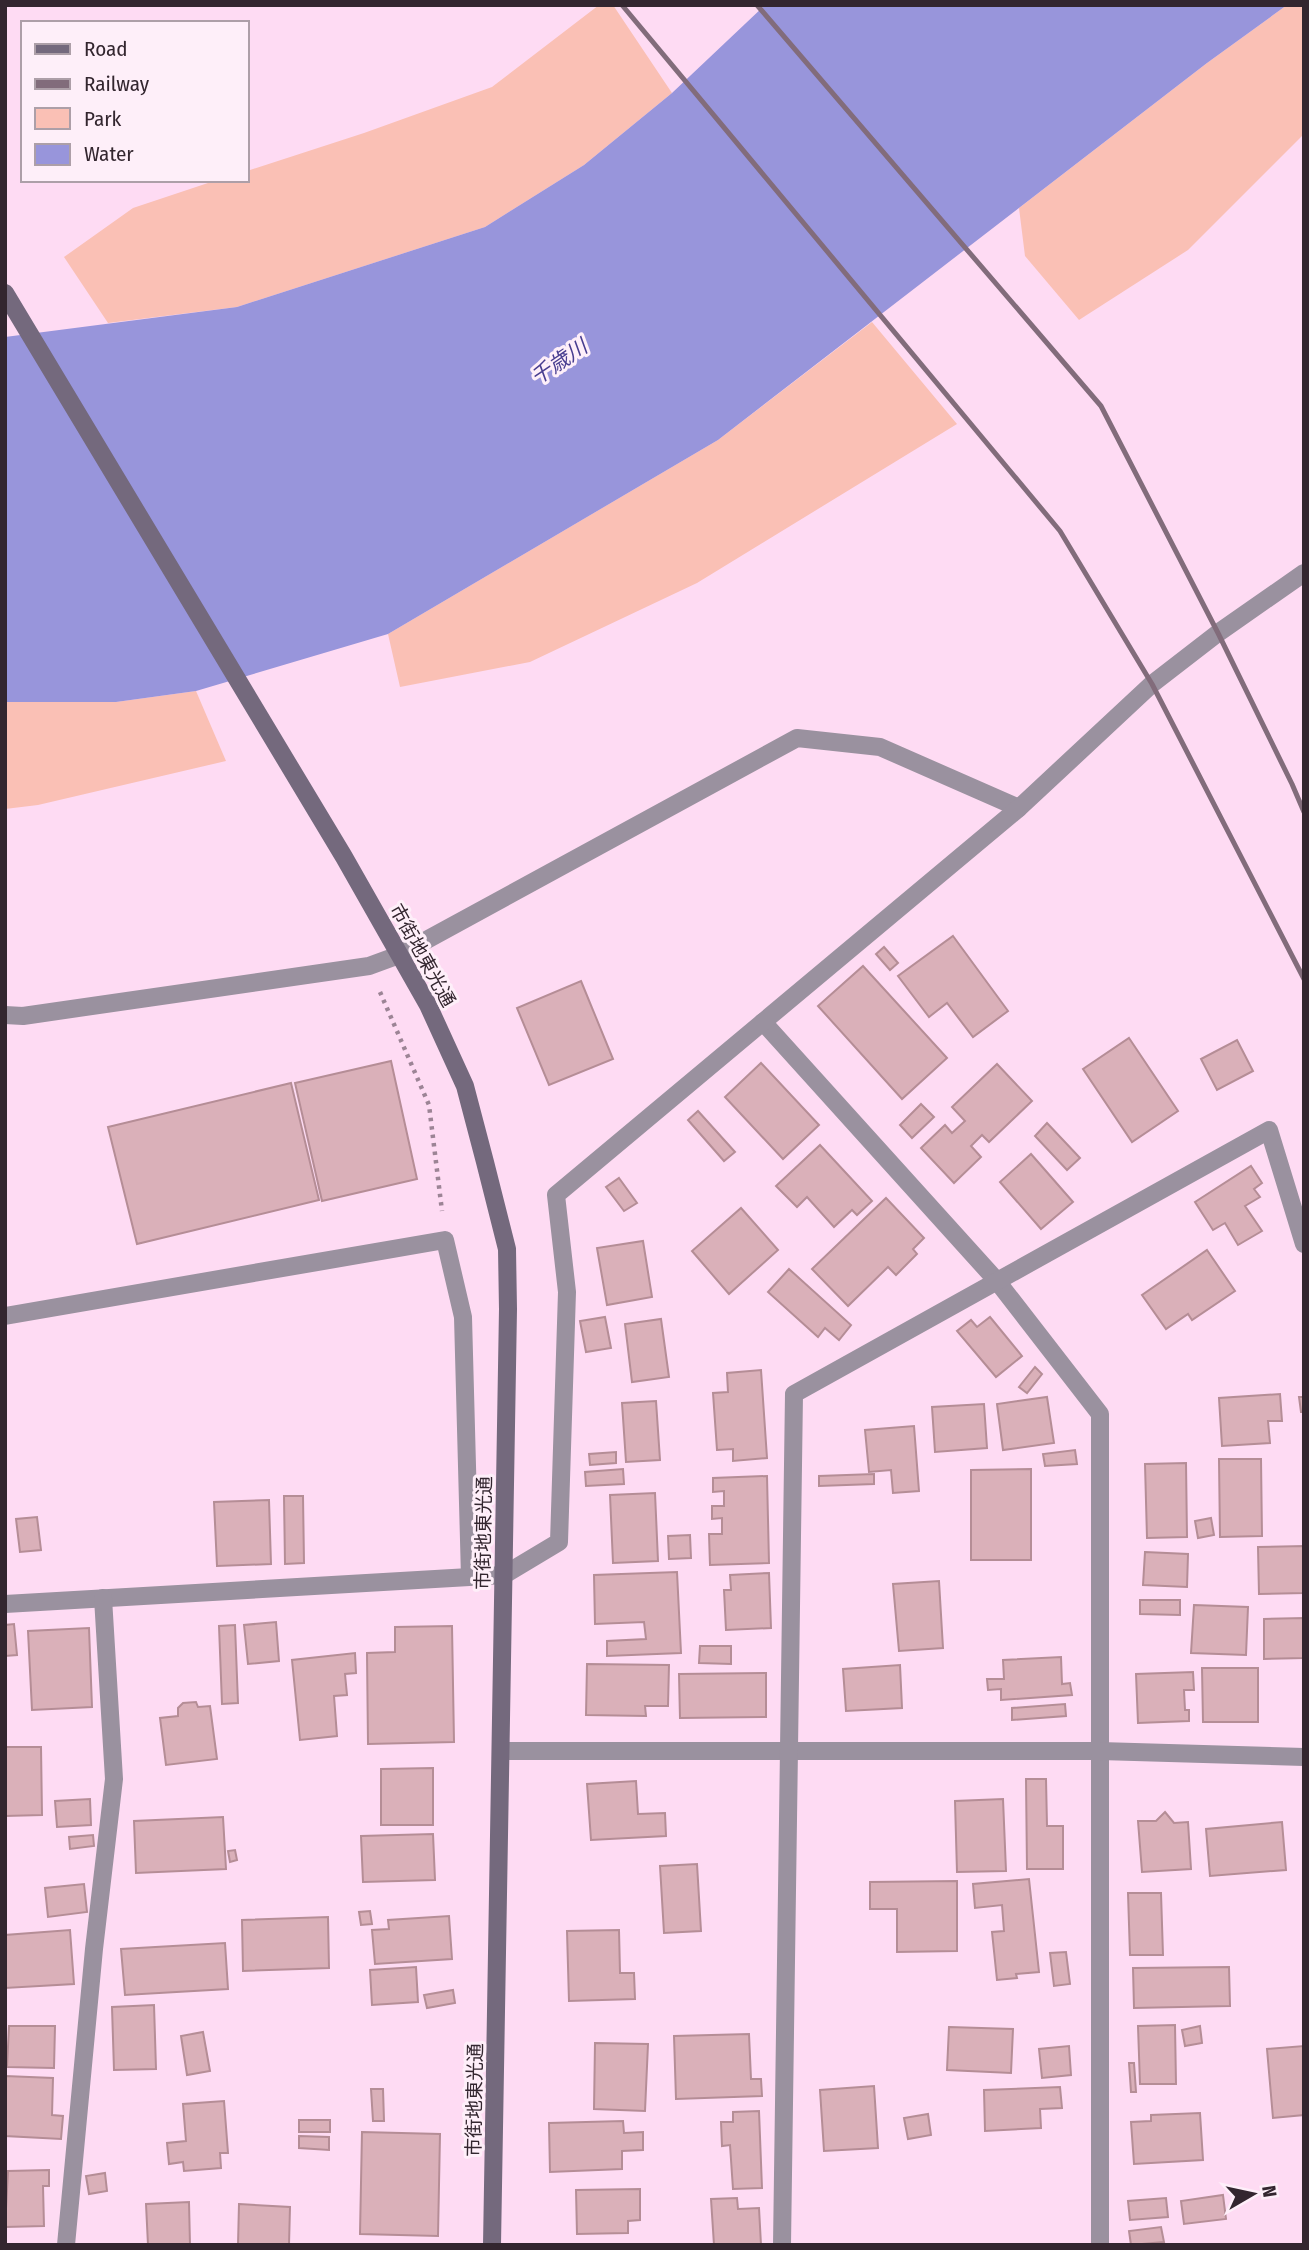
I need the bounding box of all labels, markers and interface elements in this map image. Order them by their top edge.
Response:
legend [21,21,248,182]
text: Road [84,36,128,62]
text: Railway [84,71,150,97]
text: Park [84,106,122,132]
text: Water [84,141,134,167]
water label: 千歳川 [526,332,594,390]
street label: 市街地東光通 [385,900,460,1011]
street label: 市街地東光通 [471,1476,496,1590]
street label: 市街地東光通 [462,2043,487,2157]
north arrow [1218,2159,1288,2229]
text: N [1257,2184,1282,2199]

